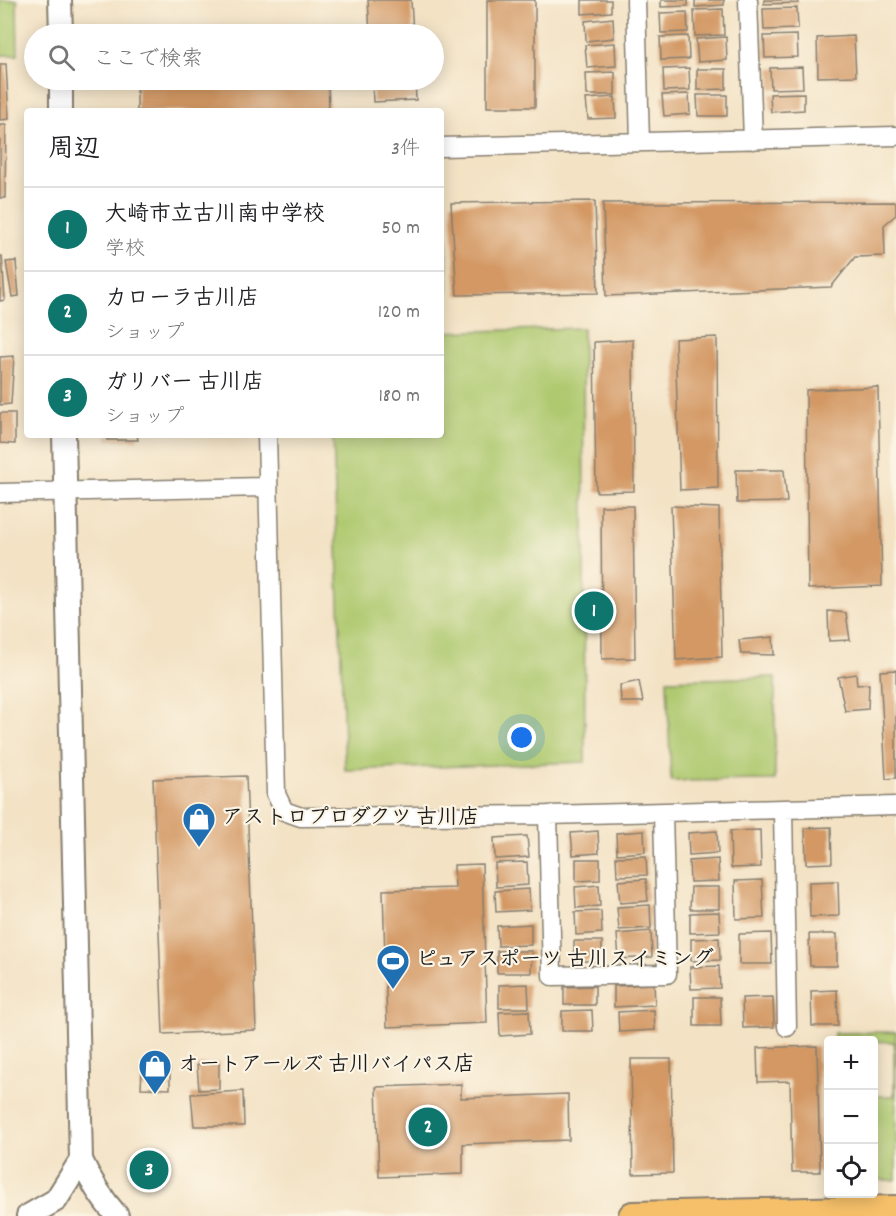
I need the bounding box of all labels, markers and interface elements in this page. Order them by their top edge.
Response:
search box [24,24,444,90]
icon: search [45,41,78,74]
text: ここで検索 [93,45,203,76]
text: 周辺 [48,132,100,169]
text: 3件 [391,136,420,164]
text: 大崎市立古川南中学校 [105,200,325,231]
text: 1 [65,215,70,243]
text: 50 m [382,215,420,243]
text: 学校 [105,236,145,264]
text: カローラ古川店 [105,284,259,315]
text: 2 [63,299,72,327]
text: 120 m [378,299,420,327]
text: ショップ [105,320,184,348]
text: ガリバー 古川店 [105,368,264,399]
text: 3 [63,383,72,411]
text: 180 m [378,383,420,411]
text: ショップ [105,404,184,432]
pin: 1 [574,588,614,634]
your location [507,723,536,752]
shop icon: アストロプロダクツ 古川店 [181,801,217,848]
place label: アストロプロダクツ 古川店 [222,804,479,834]
sports icon: ピュアスポーツ 古川スイミング [375,943,411,990]
place label: ピュアスポーツ 古川スイミング [416,946,714,976]
map controls [824,1036,878,1198]
button: + [824,1036,878,1090]
shop icon: オートアールズ 古川バイパス店 [137,1048,173,1095]
place label: オートアールズ 古川バイパス店 [178,1051,475,1081]
button: − [824,1090,878,1144]
pin: 2 [408,1104,448,1150]
button: locate [824,1144,878,1198]
pin: 3 [130,1148,168,1192]

